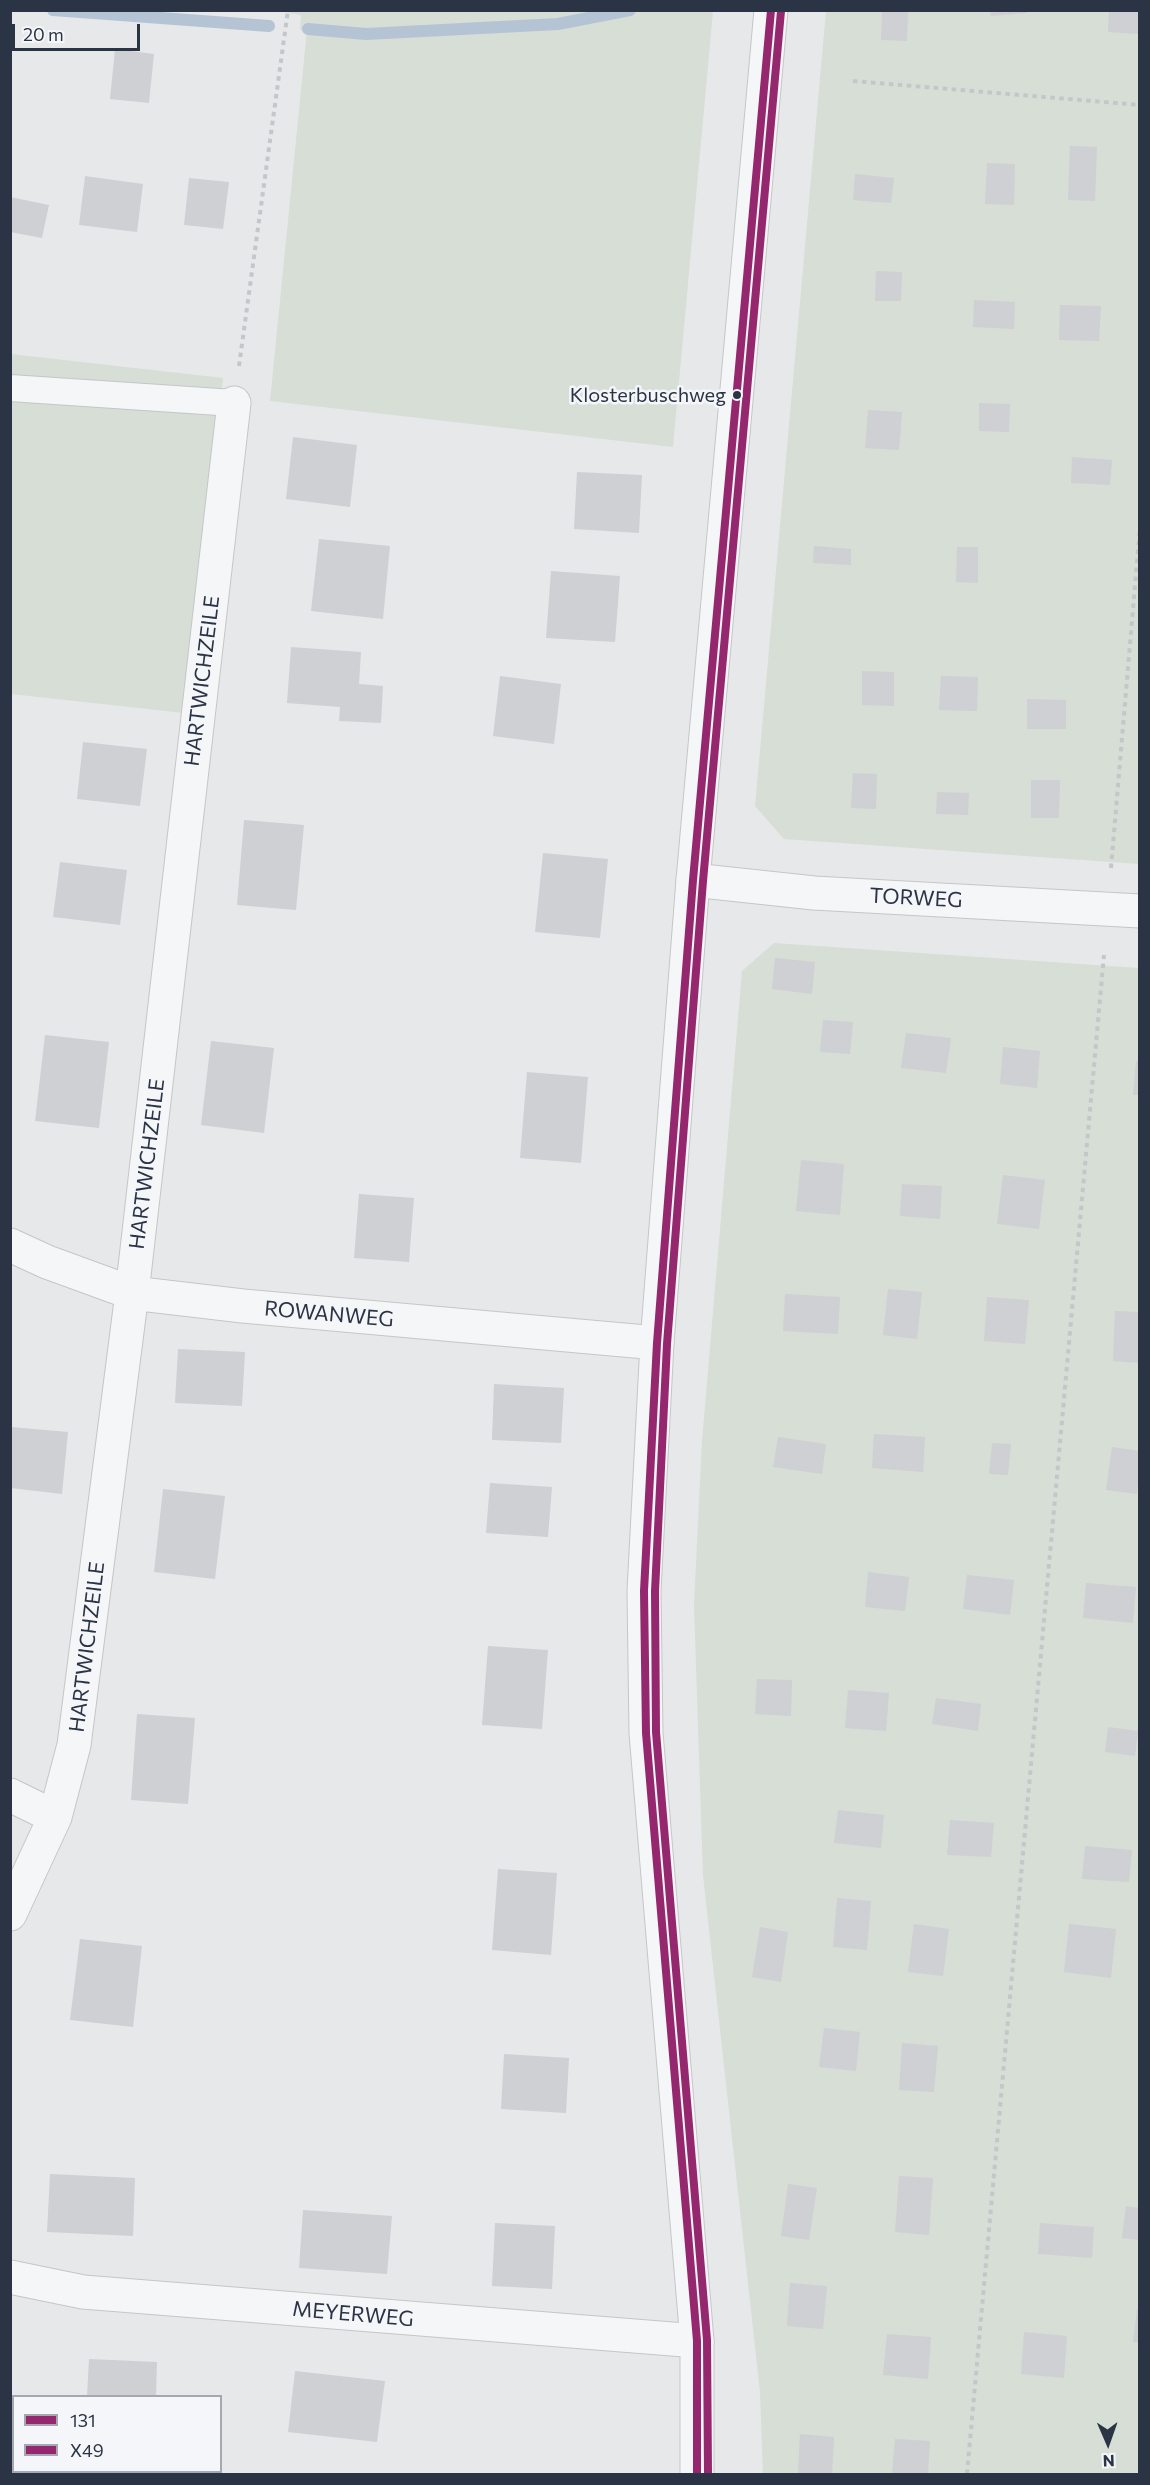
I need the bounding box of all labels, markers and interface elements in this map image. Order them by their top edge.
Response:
scale bar [15,12,142,50]
text: 20 m [23,23,64,45]
place label: Klosterbuschweg [570,383,726,407]
marker: Klosterbuschweg [731,389,743,401]
street label: HARTWICHZEILE [179,594,225,768]
street label: TORWEG [869,883,963,913]
street label: HARTWICHZEILE [124,1077,170,1251]
street label: ROWANWEG [263,1296,395,1332]
street label: HARTWICHZEILE [64,1560,110,1734]
street label: MEYERWEG [291,2296,415,2332]
legend [12,2395,222,2473]
text: 131 [70,2409,96,2431]
north arrow [1078,2413,1138,2473]
text: X49 [70,2439,104,2461]
text: N [1102,2452,1115,2471]

